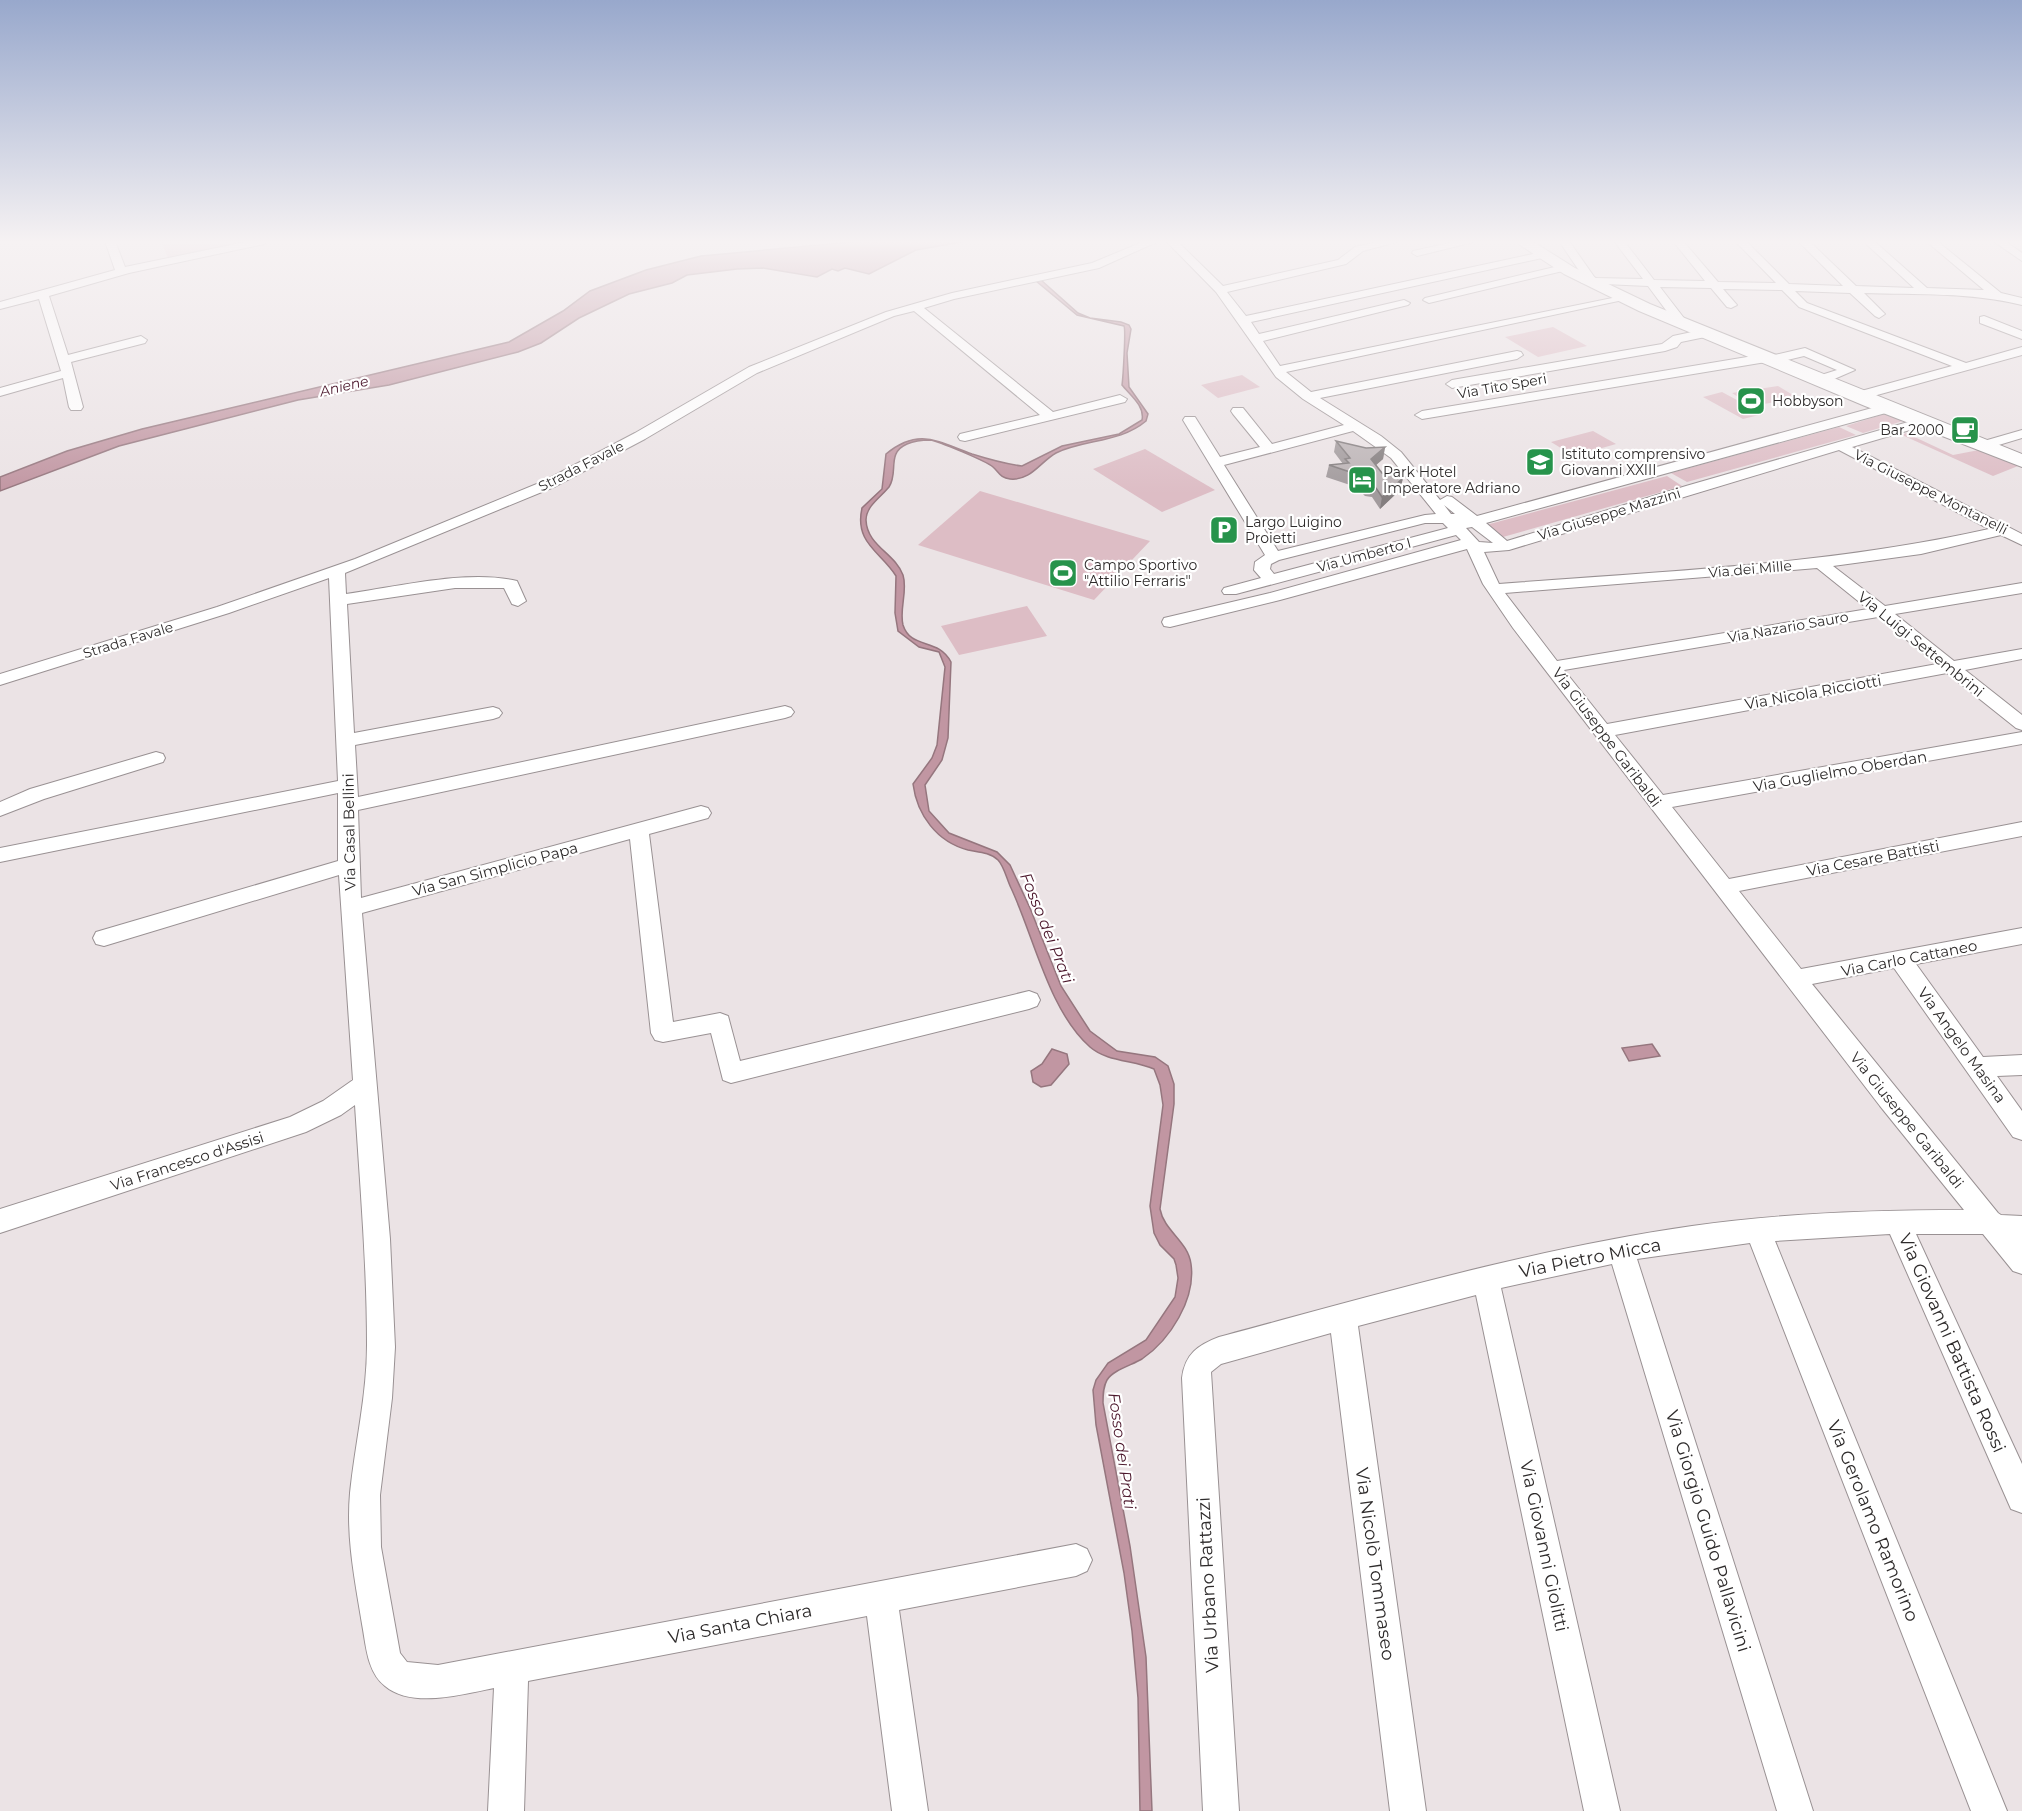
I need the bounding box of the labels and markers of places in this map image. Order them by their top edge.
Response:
sports icon: Hobbyson [1735,385,1767,417]
place label: Hobbyson [1772,392,1844,410]
cafe icon: Bar 2000 [1949,414,1981,446]
place label: Bar 2000 [1880,421,1944,439]
place label: Istituto comprensivo Giovanni XXIII [1561,445,1706,479]
school or university icon: Istituto comprensivo Giovanni XXIII [1524,446,1556,478]
place label: Park Hotel Imperatore Adriano [1383,463,1521,497]
hotel icon: Park Hotel Imperatore Adriano [1346,464,1378,496]
place label: Largo Luigino Proietti [1245,513,1342,547]
parking icon: Largo Luigino Proietti [1208,514,1240,546]
place label: Campo Sportivo "Attilio Ferraris" [1084,556,1197,590]
sports icon: Campo Sportivo "Attilio Ferraris" [1047,557,1079,589]

